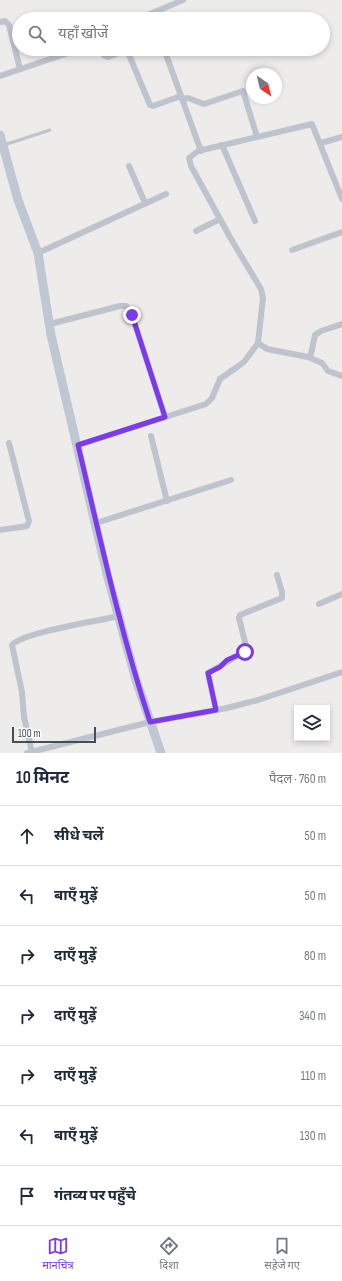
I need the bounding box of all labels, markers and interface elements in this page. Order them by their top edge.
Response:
search box [12,12,330,56]
icon: search [26,23,48,45]
text: यहाँ खोजें [58,24,108,43]
north arrow [246,68,282,104]
route end [123,306,141,324]
route start [236,643,254,661]
map controls [294,705,330,741]
button: layers [294,705,330,741]
scale bar [12,725,96,744]
text: 100 m [18,727,40,740]
text: 10 मिनट [16,768,69,788]
text: पैदल · 760 m [269,771,326,787]
icon: ahead [16,825,38,847]
text: सीधे चलें [54,826,104,845]
text: 50 m [305,828,326,844]
icon: left [16,885,38,907]
text: बाएँ मुड़ें [54,886,97,905]
text: 50 m [305,888,326,904]
icon: right [16,945,38,967]
text: दाएँ मुड़ें [54,946,97,965]
text: 80 m [304,948,326,964]
icon: right [16,1005,38,1027]
text: दाएँ मुड़ें [54,1006,97,1025]
text: 340 m [299,1008,326,1024]
icon: right [16,1065,38,1087]
text: दाएँ मुड़ें [54,1066,97,1085]
text: 110 m [301,1068,326,1084]
icon: left [16,1125,38,1147]
text: बाएँ मुड़ें [54,1126,97,1145]
text: 130 m [300,1128,326,1144]
icon: arrive [16,1185,38,1207]
text: गंतव्य पर पहुँचे [54,1186,136,1205]
tab: मानचित्र [42,1235,74,1273]
tab: दिशा [158,1235,180,1273]
tab: सहेजे गए [264,1235,300,1273]

